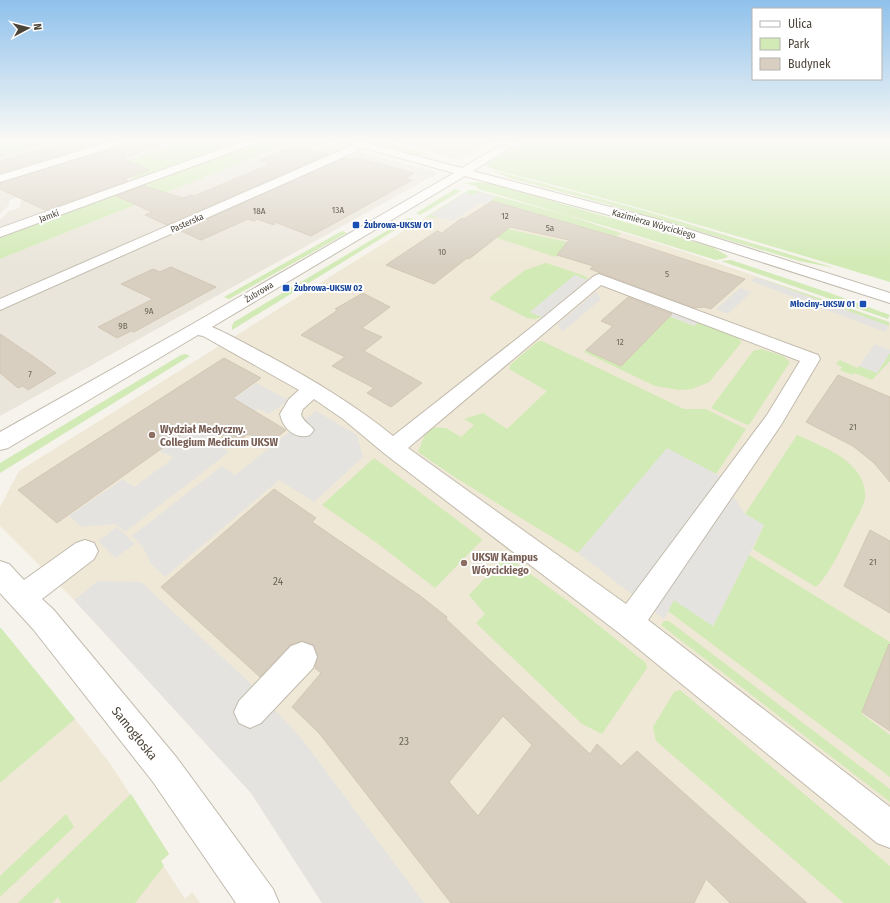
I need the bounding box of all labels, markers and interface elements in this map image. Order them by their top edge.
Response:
north arrow [8,8,48,48]
legend [752,8,882,80]
text: Ulica [788,17,812,31]
text: N [31,23,44,31]
text: Park [788,37,810,51]
text: Budynek [788,57,831,71]
house number: 13A [332,205,344,215]
house number: 18A [253,206,266,216]
street label: Kazimierza Wóycickiego [611,207,697,241]
street label: Jamki [38,208,60,224]
street label: Pasterska [169,211,206,235]
house number: 12 [501,211,509,221]
place label: Żubrowa-UKSW 01 [364,219,432,230]
marker: Żubrowa-UKSW 01 [351,220,361,230]
house number: 5a [546,223,555,233]
house number: 10 [438,247,446,257]
house number: 5 [665,269,669,279]
street label: Żubrowa [243,279,276,304]
place label: Żubrowa-UKSW 02 [294,282,362,293]
marker: Żubrowa-UKSW 02 [281,283,291,293]
place label: Młociny-UKSW 01 [790,299,855,309]
marker: Młociny-UKSW 01 [858,299,868,309]
house number: 9A [144,306,154,316]
house number: 9B [118,321,128,331]
house number: 12 [616,337,624,347]
house number: 7 [28,369,32,379]
house number: 21 [849,422,857,432]
place label: Wydział Medyczny. Collegium Medicum UKSW [160,423,278,449]
marker: Wydział Medyczny. Collegium Medicum UKSW [147,430,157,440]
place label: UKSW Kampus Wóycickiego [472,551,538,577]
house number: 21 [869,557,877,567]
marker: UKSW Kampus Wóycickiego [459,558,469,568]
house number: 24 [273,575,284,588]
street label: Samogłoska [109,704,161,763]
house number: 23 [399,735,409,748]

